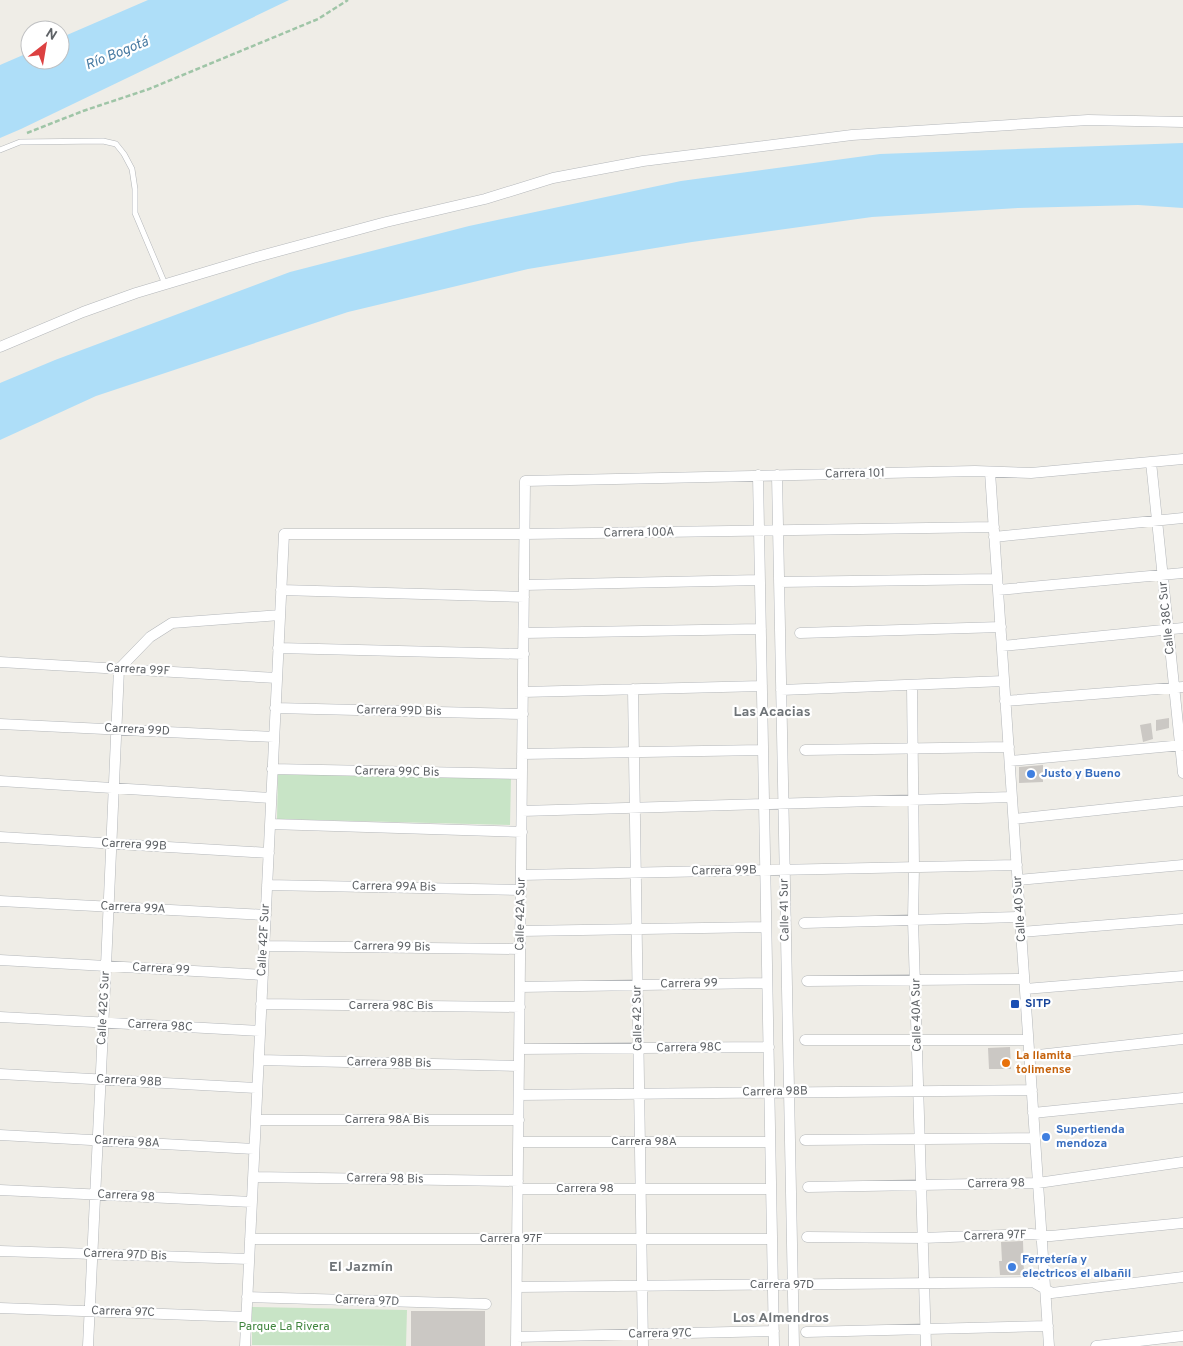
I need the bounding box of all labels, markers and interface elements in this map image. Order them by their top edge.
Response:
north arrow [20,20,70,70]
text: N [42,25,60,45]
water label: Río Bogotá [83,33,153,74]
street label: Carrera 101 [825,465,885,483]
street label: Carrera 100A [603,524,675,542]
street label: Calle 38C Sur [1155,580,1179,655]
street label: Carrera 99F [105,660,171,680]
street label: Carrera 99D Bis [356,702,442,720]
district label: Las Acacias [733,704,811,721]
street label: Carrera 99D [104,720,170,740]
street label: Carrera 99C Bis [354,763,440,781]
place label: Justo y Bueno [1041,766,1121,782]
marker: Justo y Bueno [1025,768,1037,780]
street label: Carrera 99B [101,835,167,855]
street label: Carrera 99B [691,862,757,880]
street label: Calle 40 Sur [1010,875,1030,943]
street label: Calle 42A Sur [512,877,530,951]
street label: Carrera 99A Bis [352,878,436,896]
street label: Calle 41 Sur [776,878,794,942]
street label: Carrera 99A [100,898,166,918]
street label: Calle 42F Sur [254,903,274,977]
street label: Carrera 99 Bis [353,938,431,956]
street label: Carrera 99 [132,960,190,978]
street label: Calle 42G Sur [94,970,114,1045]
street label: Carrera 99 [660,975,718,993]
street label: Calle 40A Sur [908,978,926,1052]
street label: Calle 42 Sur [629,985,647,1051]
place label: SITP [1025,996,1051,1012]
street label: Carrera 98C Bis [349,998,433,1014]
marker: SITP [1009,998,1021,1010]
street label: Carrera 98C [127,1016,193,1036]
street label: Carrera 98C [656,1039,722,1057]
place label: La llamita tolimense [1016,1048,1072,1078]
street label: Carrera 98B Bis [346,1054,432,1072]
marker: La llamita tolimense [1000,1057,1012,1069]
street label: Carrera 98B [96,1071,162,1091]
street label: Carrera 98B [742,1083,808,1101]
street label: Carrera 98A Bis [345,1112,429,1128]
place label: Supertienda mendoza [1056,1122,1125,1152]
marker: Supertienda mendoza [1040,1131,1052,1143]
street label: Carrera 98A [94,1132,160,1152]
street label: Carrera 98A [611,1134,677,1150]
street label: Carrera 98 Bis [346,1170,424,1188]
street label: Carrera 98 [967,1175,1025,1193]
street label: Carrera 98 [556,1181,614,1197]
street label: Carrera 98 [97,1186,155,1206]
street label: Carrera 97F [963,1227,1027,1245]
street label: Carrera 97F [479,1231,543,1247]
street label: Carrera 97D Bis [83,1246,167,1264]
place label: Ferretería y electricos el albañil [1022,1252,1131,1282]
district label: El Jazmín [329,1259,393,1276]
marker: Ferretería y electricos el albañil [1006,1261,1018,1273]
street label: Carrera 97D [750,1277,814,1293]
street label: Carrera 97D [334,1292,400,1310]
street label: Carrera 97C [91,1303,155,1321]
district label: Los Almendros [733,1310,829,1327]
park label: Parque La Rivera [238,1319,330,1335]
street label: Carrera 97C [628,1325,692,1343]

